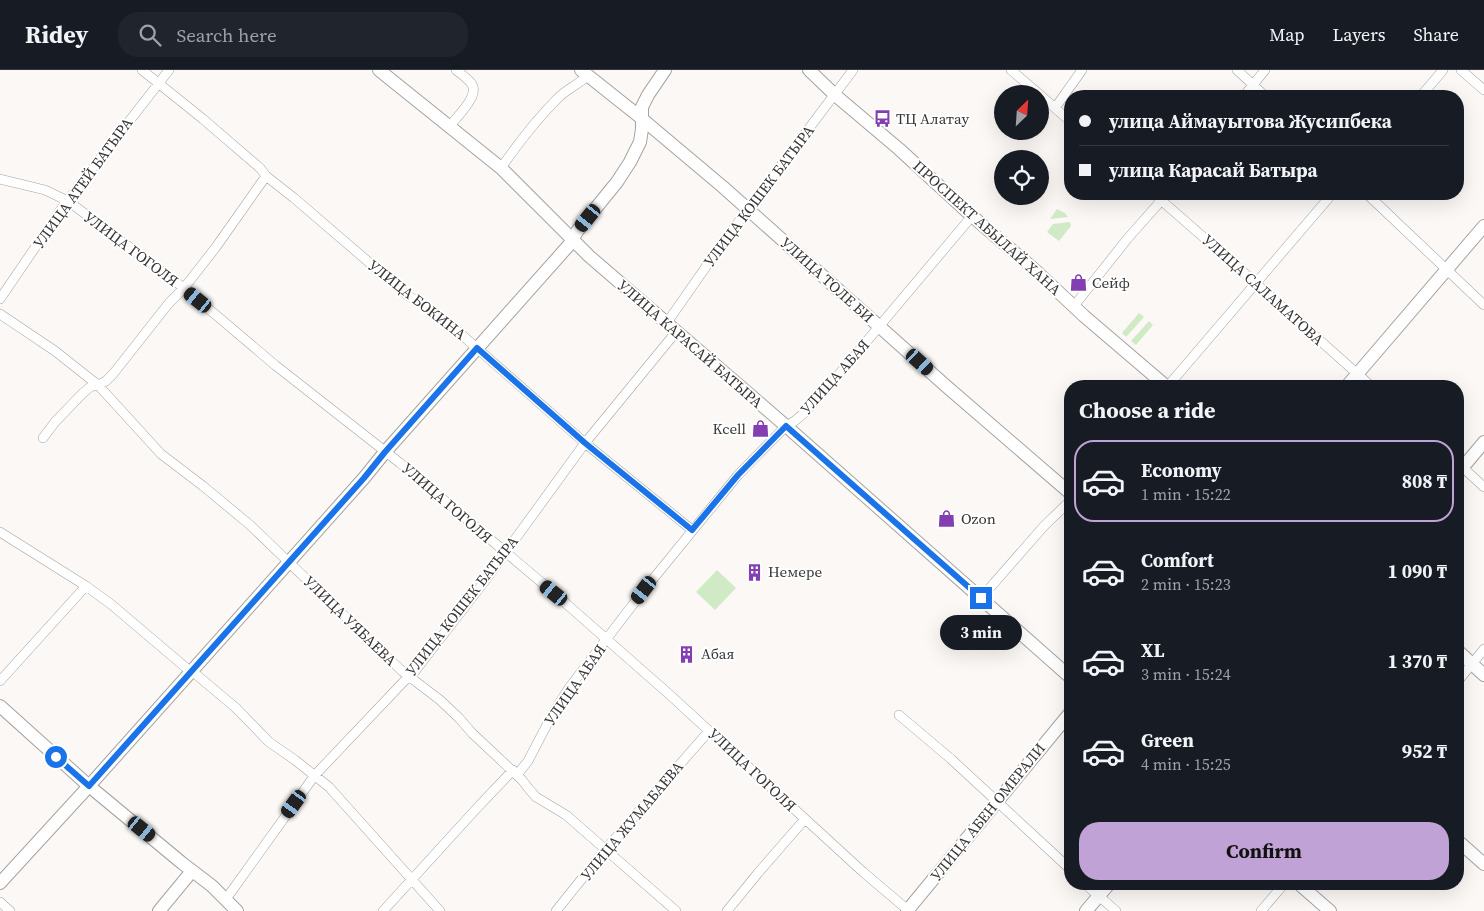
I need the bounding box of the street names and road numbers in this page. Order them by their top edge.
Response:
street label: УЛИЦА АТЕЙ БАТЫРА [28,113,137,252]
street label: УЛИЦА КОШЕК БАТЫРА [698,121,819,271]
street label: ПРОСПЕКТ АБЫЛАЙ ХАНА [909,155,1066,300]
street label: УЛИЦА ГОГОЛЯ [80,206,183,291]
street label: УЛИЦА САЛАМАТОВА [1198,229,1329,350]
street label: УЛИЦА ТОЛЕ БИ [776,232,879,327]
street label: УЛИЦА БОКИНА [364,255,471,345]
street label: УЛИЦА КАРАСАЙ БАТЫРА [613,275,768,413]
street label: УЛИЦА АБАЯ [795,334,874,419]
street label: УЛИЦА ГОГОЛЯ [398,458,497,548]
street label: УЛИЦА КОШЕК БАТЫРА [400,531,523,680]
street label: УЛИЦА УЯБАЕВА [299,571,402,671]
street label: УЛИЦА АБАЯ [539,640,610,729]
street label: УЛИЦА ГОГОЛЯ [704,723,801,816]
street label: УЛИЦА АБЕН ОМЕРАЛИ [925,738,1050,885]
street label: УЛИЦА ЖУМАБАЕВА [575,756,688,885]

